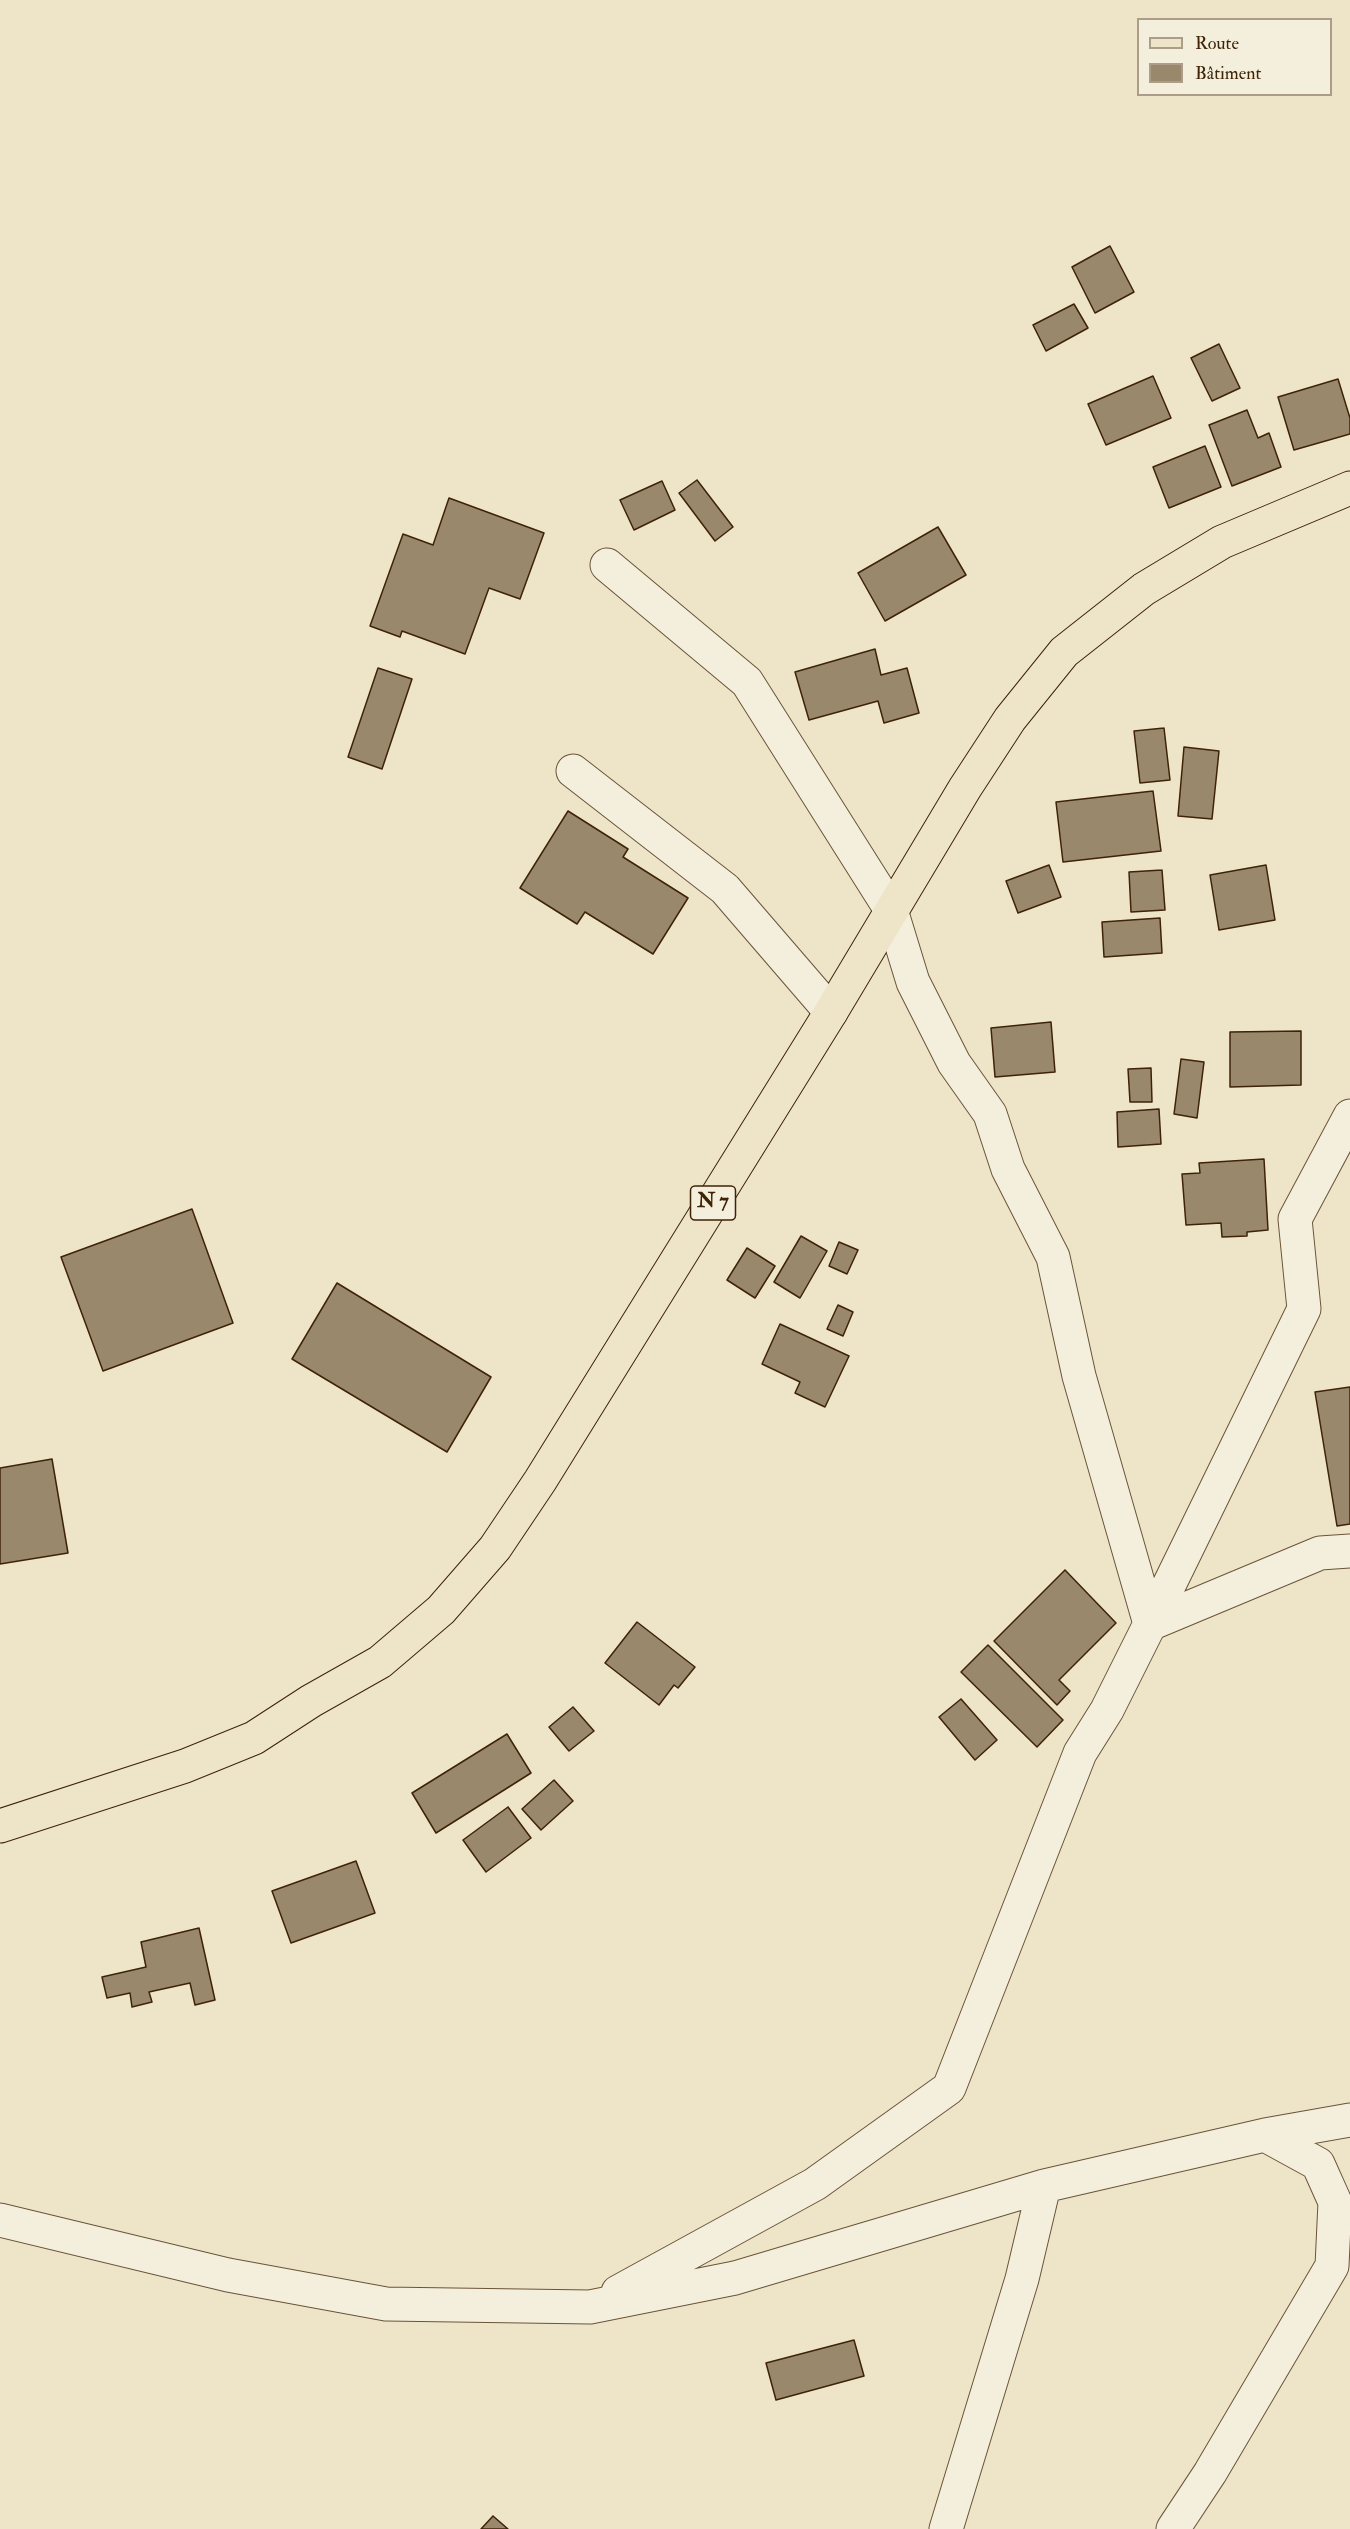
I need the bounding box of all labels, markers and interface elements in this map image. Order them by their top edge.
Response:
legend [1137,18,1332,96]
text: Route [1195,32,1239,55]
text: Bâtiment [1195,62,1261,85]
road number: N 7 [690,1186,736,1220]

